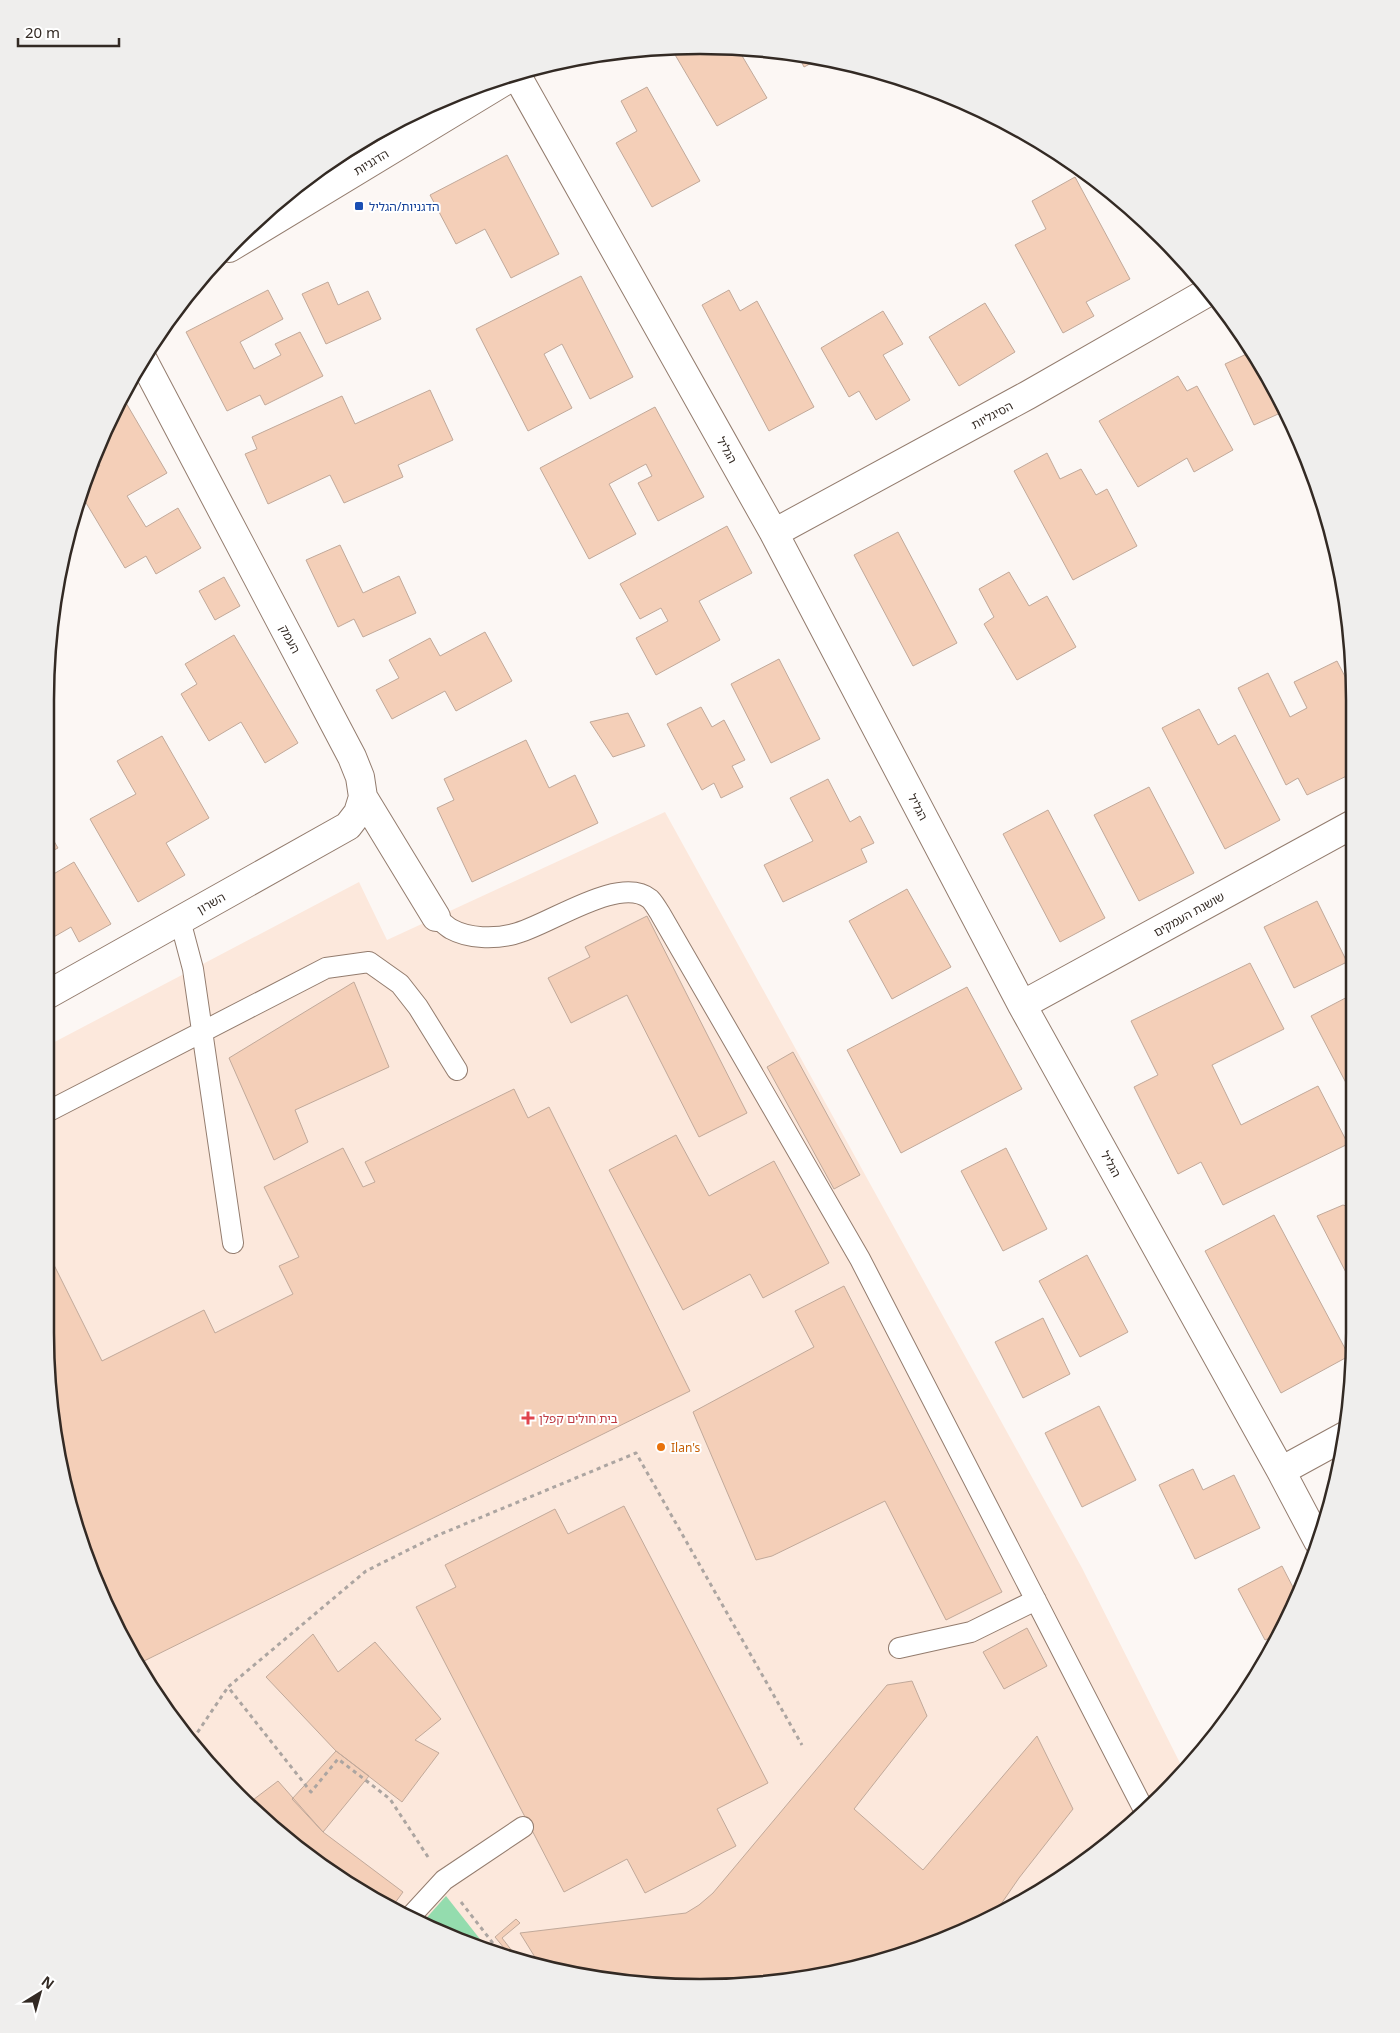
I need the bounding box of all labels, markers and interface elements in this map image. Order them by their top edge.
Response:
scale bar [18,15,119,47]
text: 20 m [25,22,60,42]
street label: הדגניות [350,145,392,179]
place label: הדגניות/הגליל [369,198,440,215]
marker: הדגניות/הגליל [353,200,365,212]
street label: הסיגליות [968,397,1016,433]
street label: הגליל [713,434,741,466]
street label: העמק [275,622,305,656]
street label: הגליל [904,791,932,823]
street label: השרון [194,888,228,918]
street label: שושנת העמקים [1151,888,1227,940]
street label: הגליל [1097,1148,1125,1180]
place label: בית חולים קפלן [539,1410,618,1427]
marker: בית חולים קפלן [521,1411,535,1425]
place label: Ilan's [671,1439,701,1456]
marker: Ilan's [655,1441,667,1453]
north arrow [15,1968,65,2018]
text: N [38,1971,58,1993]

